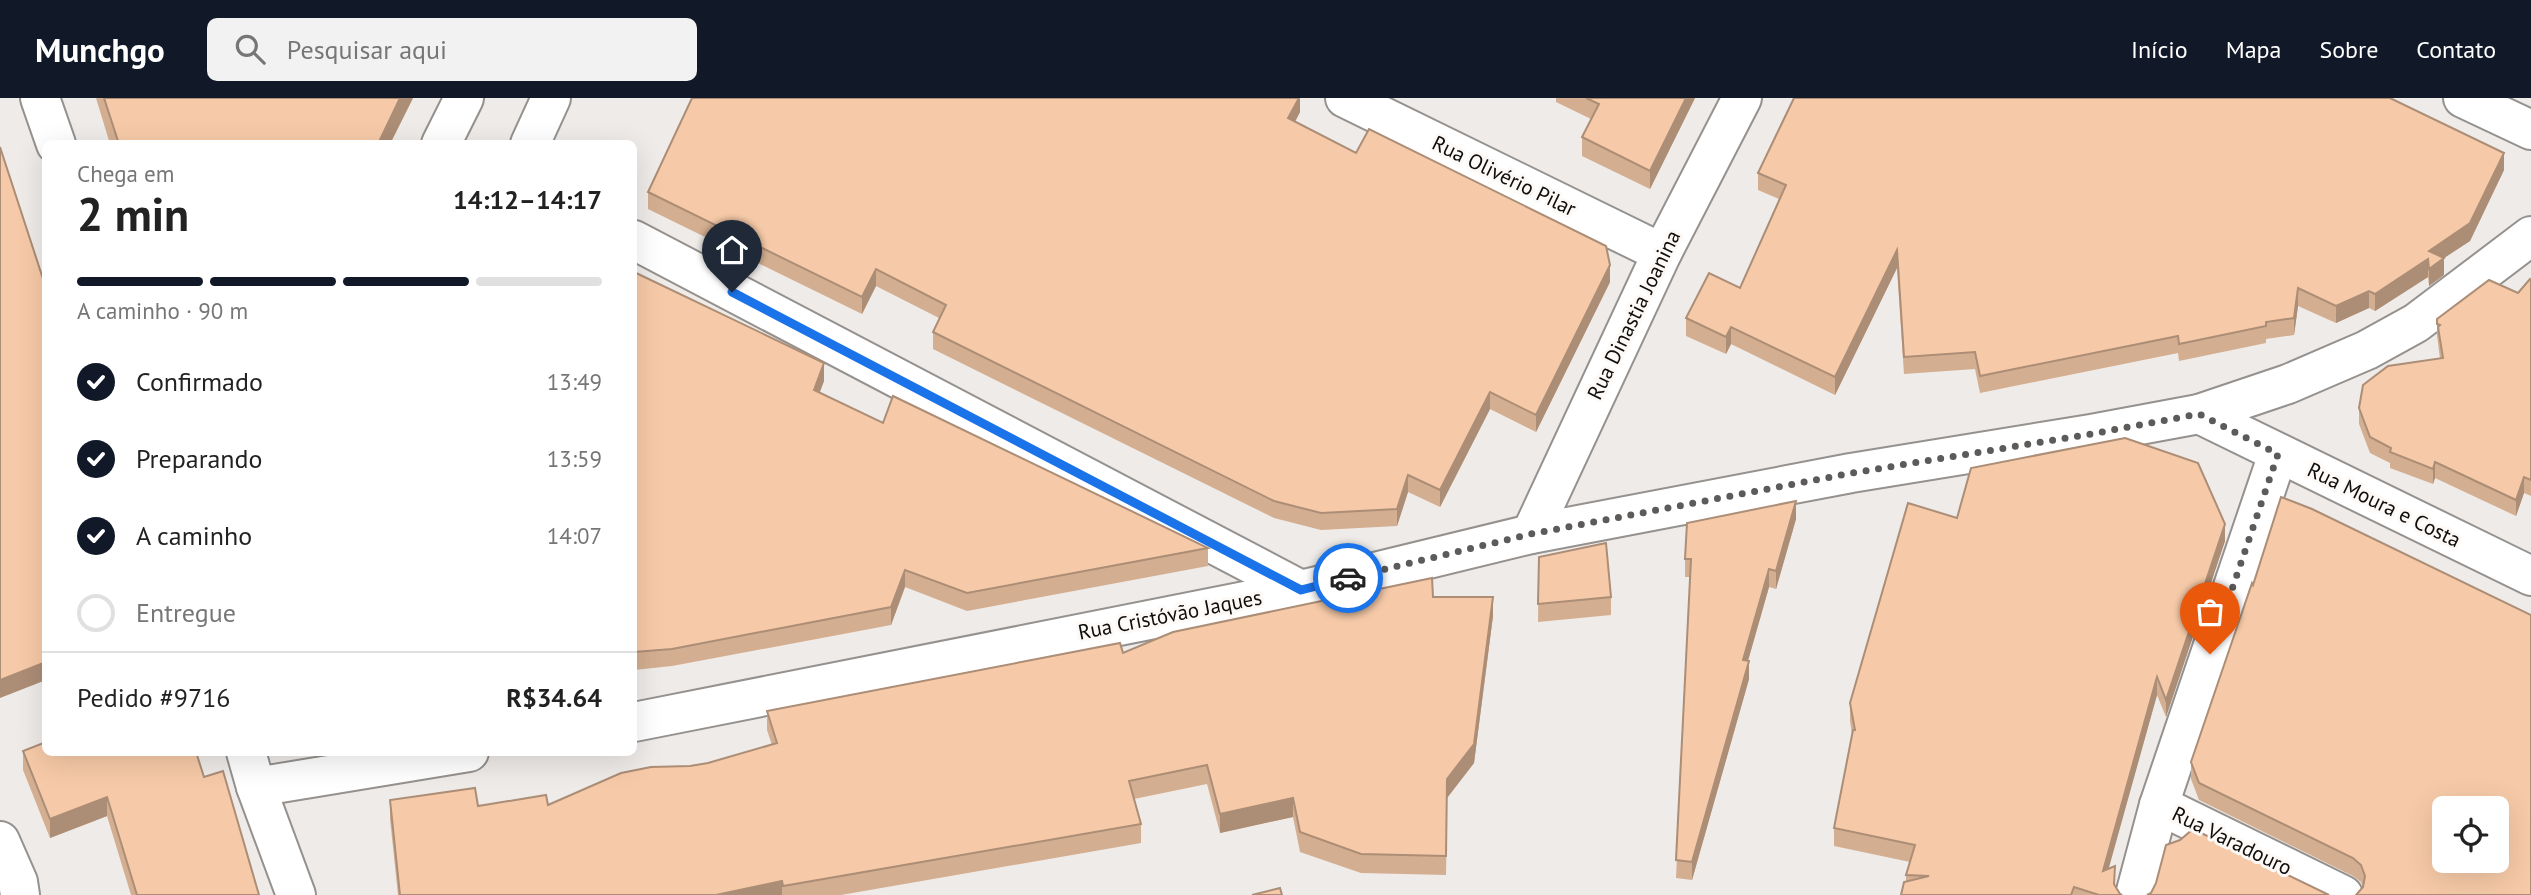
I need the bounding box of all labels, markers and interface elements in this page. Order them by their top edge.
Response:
search box [207,18,697,81]
text: Munchgo [35,28,165,71]
icon: search [231,30,269,68]
text: Pesquisar aqui [287,33,447,66]
text: Início [2131,34,2188,65]
text: Mapa [2226,34,2281,65]
text: Sobre [2319,34,2378,65]
text: Contato [2416,34,2496,65]
street label: Rua Olivério Pilar [1428,129,1581,222]
text: Chega em [77,159,174,188]
text: 14:12–14:17 [453,183,602,216]
text: 2 min [77,184,189,244]
pin [702,220,762,292]
street label: Rua Dinastia Joanina [1581,226,1686,404]
icon: home [713,231,751,269]
text: A caminho · 90 m [77,296,248,325]
icon: check [77,363,115,401]
text: Confirmado [136,365,263,398]
text: 13:49 [547,367,602,396]
icon: check [77,440,115,478]
text: Preparando [136,442,263,475]
text: 13:59 [547,444,602,473]
street label: Rua Moura e Costa [2303,456,2465,553]
icon: check [77,517,115,555]
text: A caminho [136,519,252,552]
text: 14:07 [547,521,602,550]
courier [1313,543,1383,613]
icon: car [1329,559,1367,597]
pin [2180,582,2240,654]
street label: Rua Cristóvão Jaques [1076,583,1264,646]
icon: bag [2191,593,2229,631]
text: Entregue [136,596,236,629]
text: Pedido #9716 [77,681,230,714]
text: R$34.64 [506,681,602,714]
map controls [2432,796,2509,873]
button: locate [2432,796,2509,873]
street label: Rua Varadouro [2168,800,2297,881]

